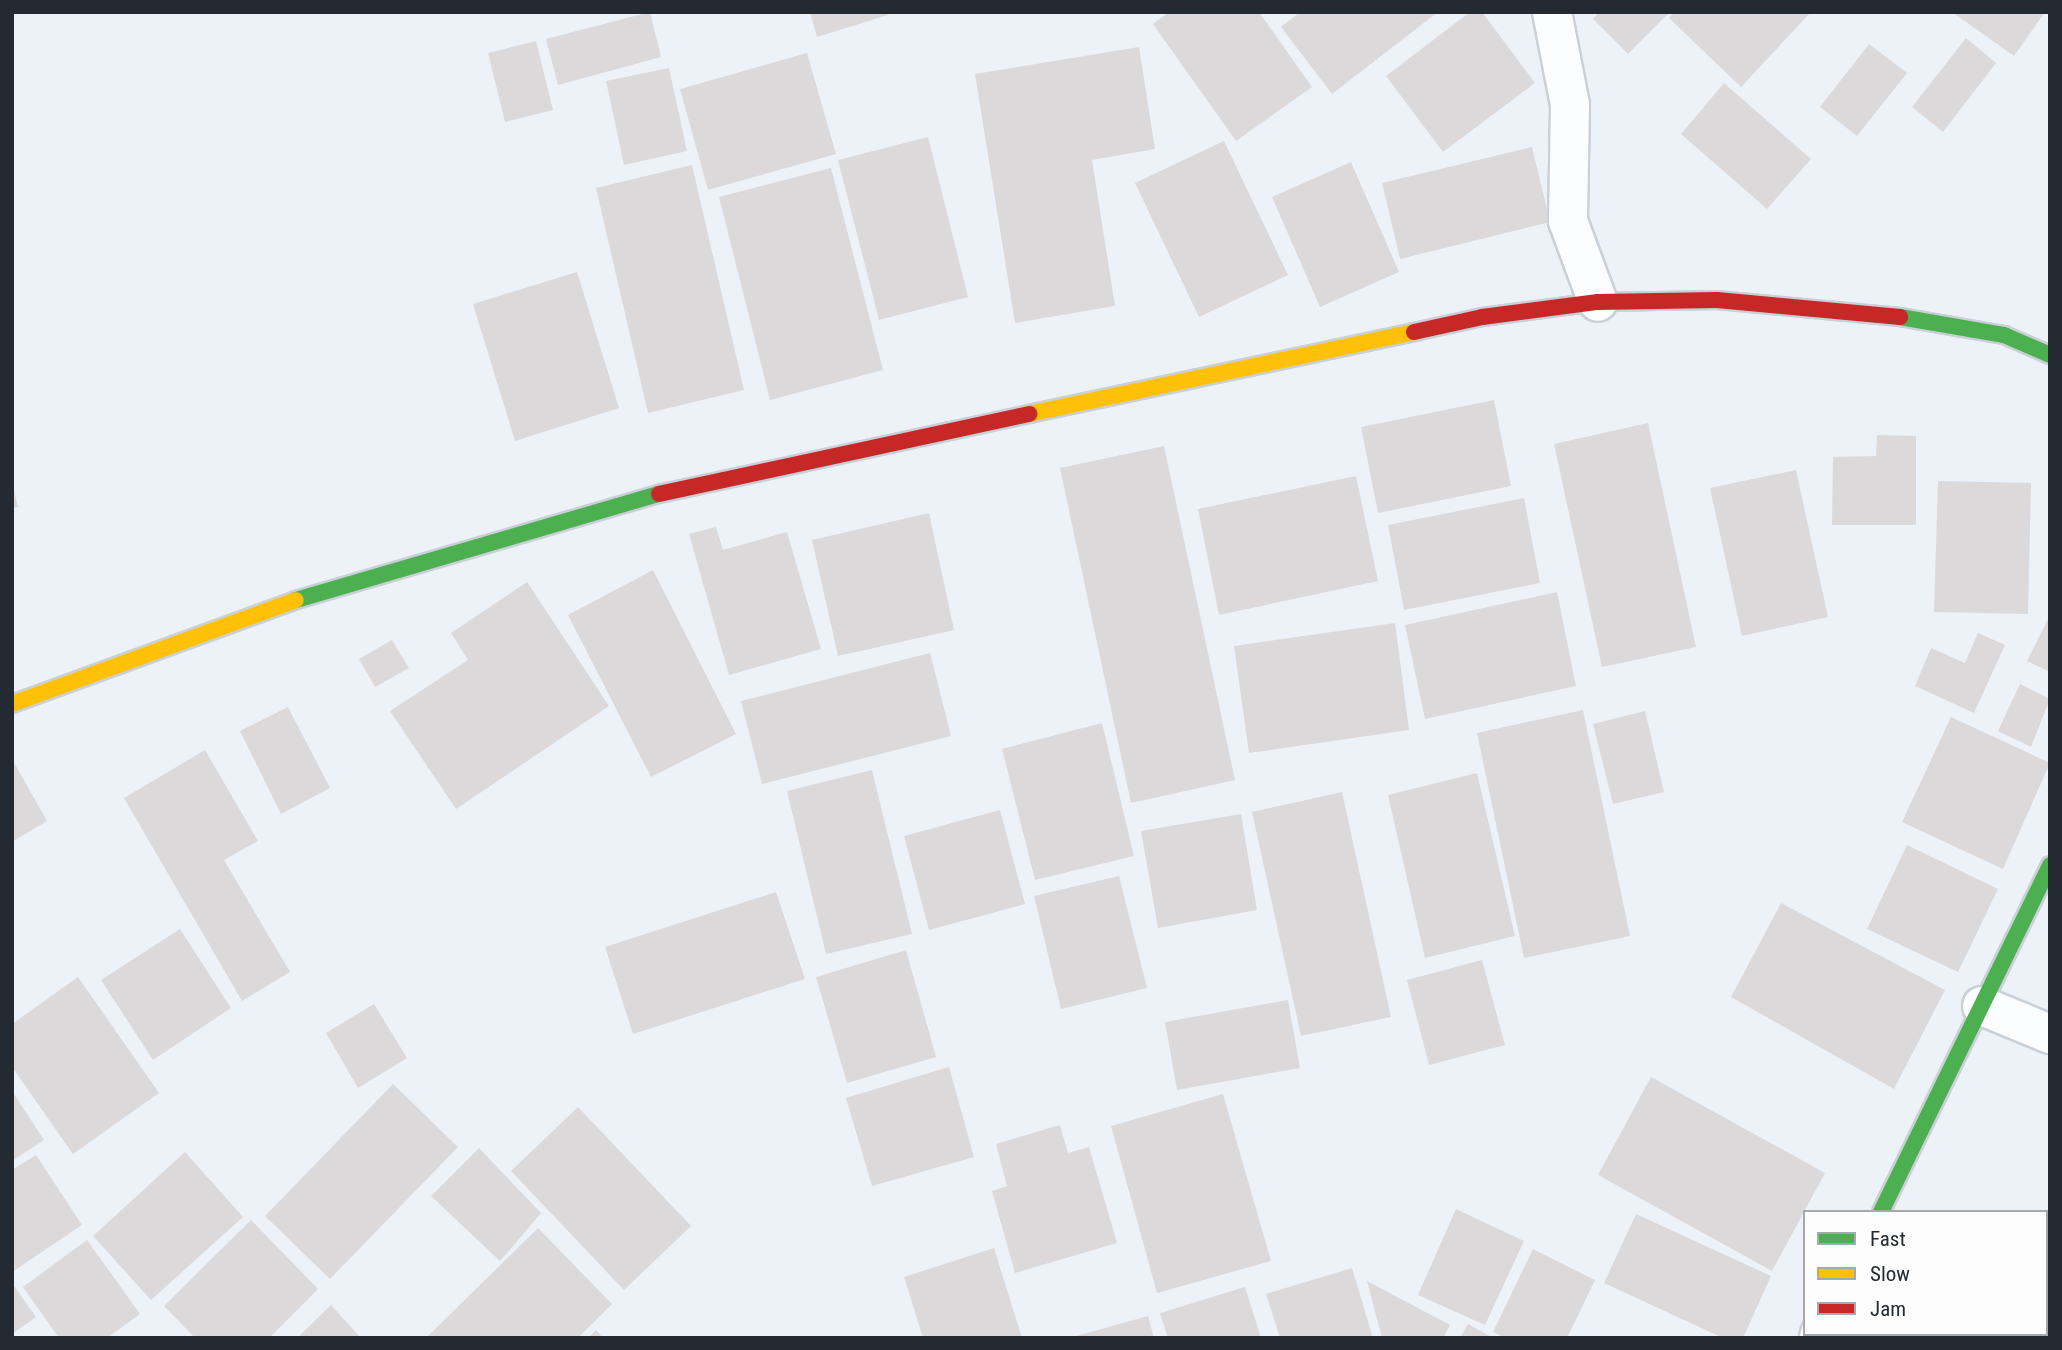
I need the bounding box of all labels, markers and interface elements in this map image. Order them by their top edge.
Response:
legend [1803,1210,2048,1336]
text: Fast [1870,1227,1906,1251]
text: Slow [1870,1262,1910,1286]
text: Jam [1870,1297,1906,1321]

